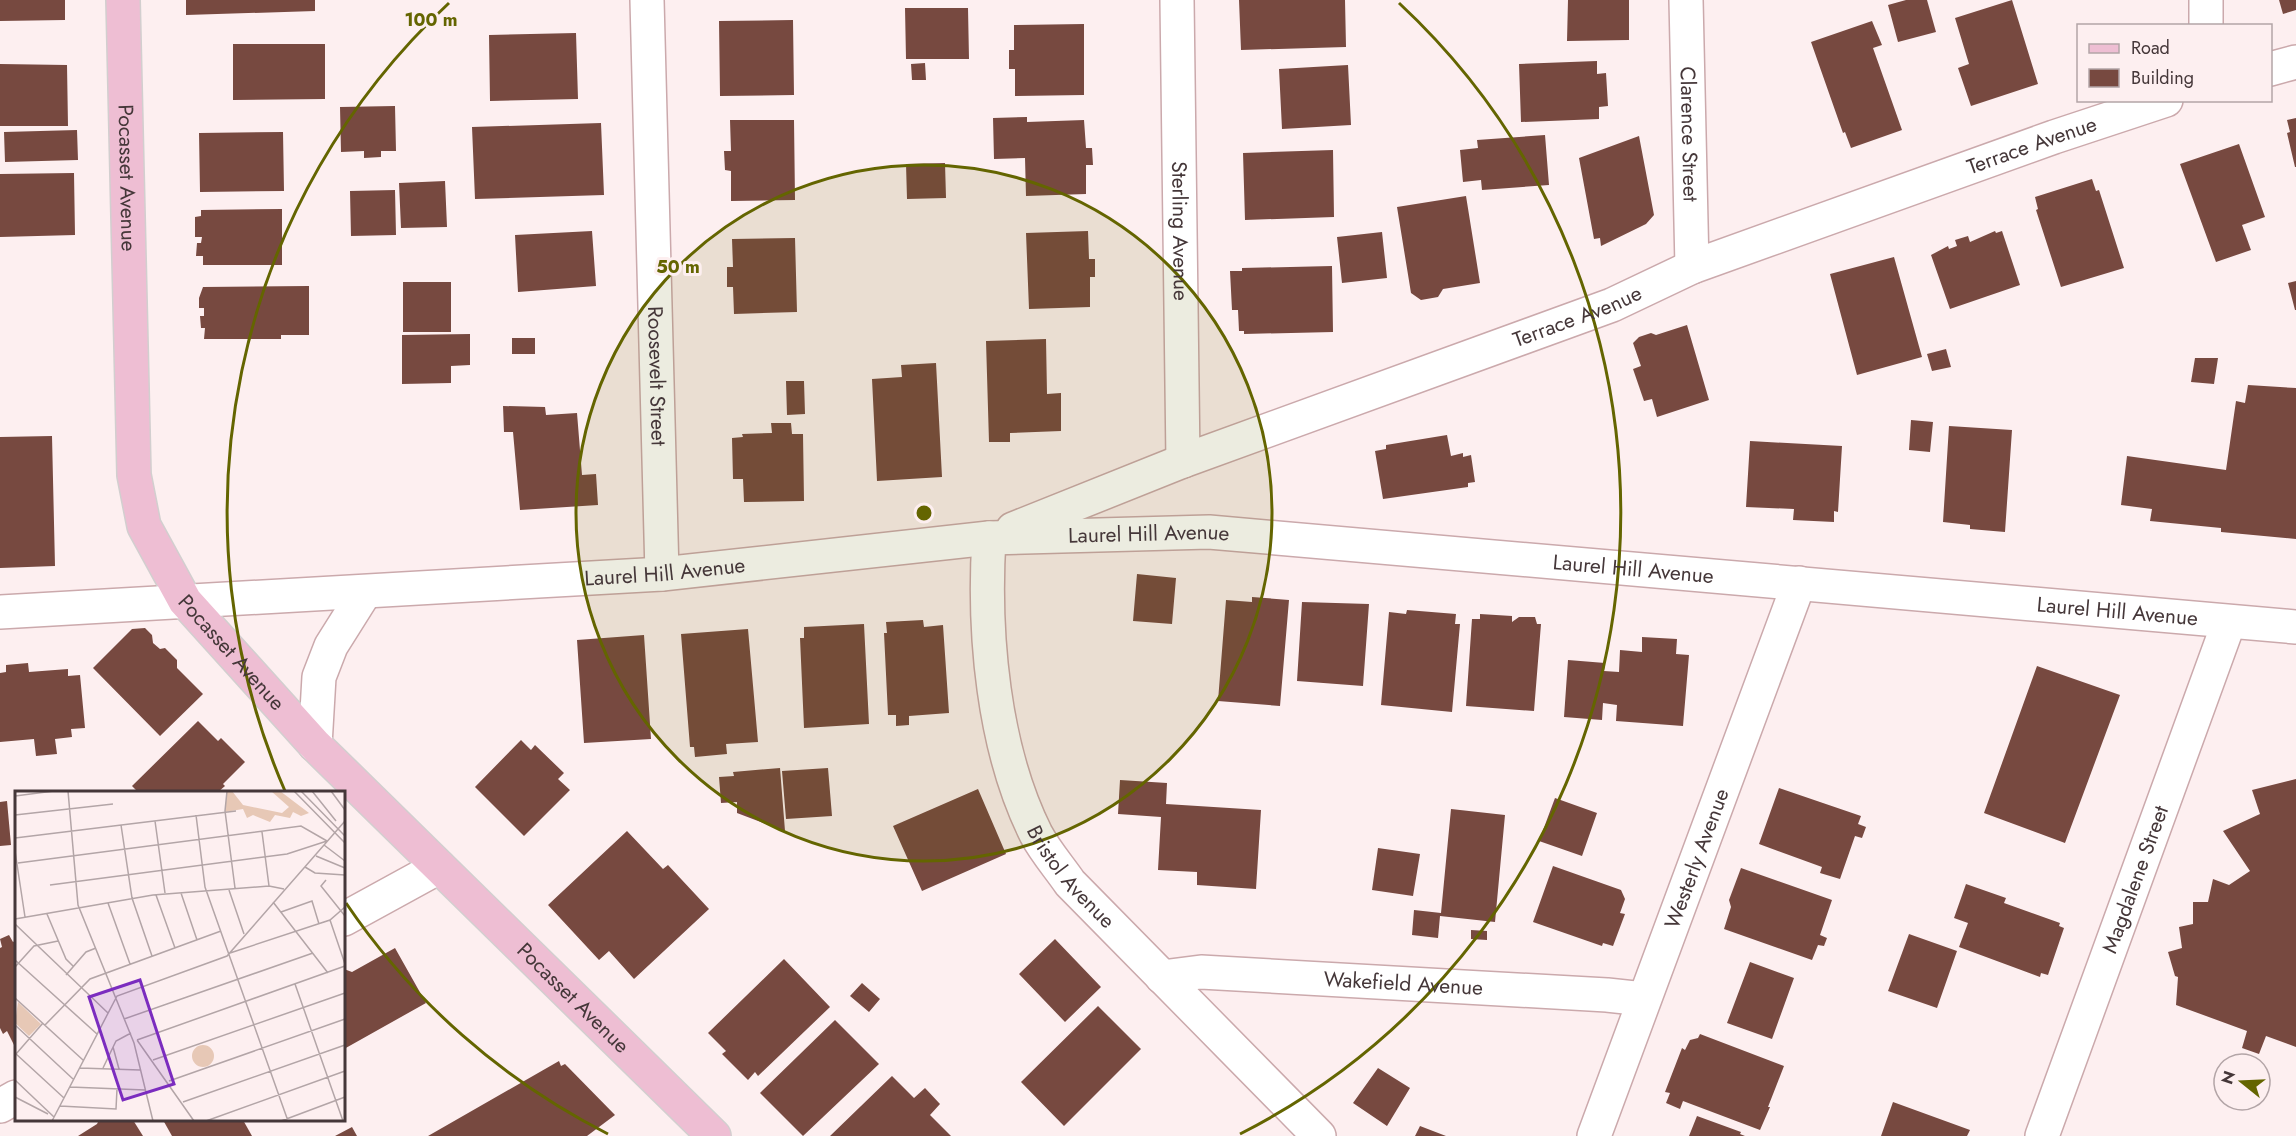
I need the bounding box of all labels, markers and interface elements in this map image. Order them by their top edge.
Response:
text: 100 m [404,7,458,33]
legend [2077,24,2272,102]
text: Road [2131,35,2170,61]
text: Building [2131,65,2194,91]
street label: Clarence Street [1672,66,1706,202]
street label: Pocasset Avenue [110,104,144,252]
street label: Terrace Avenue [1963,109,2101,182]
street label: Sterling Avenue [1164,161,1196,301]
text: 50 m [656,254,700,280]
street label: Terrace Avenue [1509,278,1647,355]
street label: Roosevelt Street [640,306,674,446]
centre of rings [914,503,934,523]
street label: Laurel Hill Avenue [1068,517,1231,551]
street label: Laurel Hill Avenue [1552,547,1715,591]
street label: Laurel Hill Avenue [583,550,747,593]
street label: Pocasset Avenue [171,588,292,717]
street label: Laurel Hill Avenue [2036,589,2199,633]
street label: Westerly Avenue [1657,784,1737,933]
inset map [15,791,345,1121]
street label: Magdalene Street [2095,801,2176,958]
street label: Bristol Avenue [1019,820,1122,935]
street label: Pocasset Avenue [510,936,636,1060]
street label: Wakefield Avenue [1323,964,1484,1003]
north arrow [2212,1052,2272,1112]
text: N [2215,1068,2241,1087]

